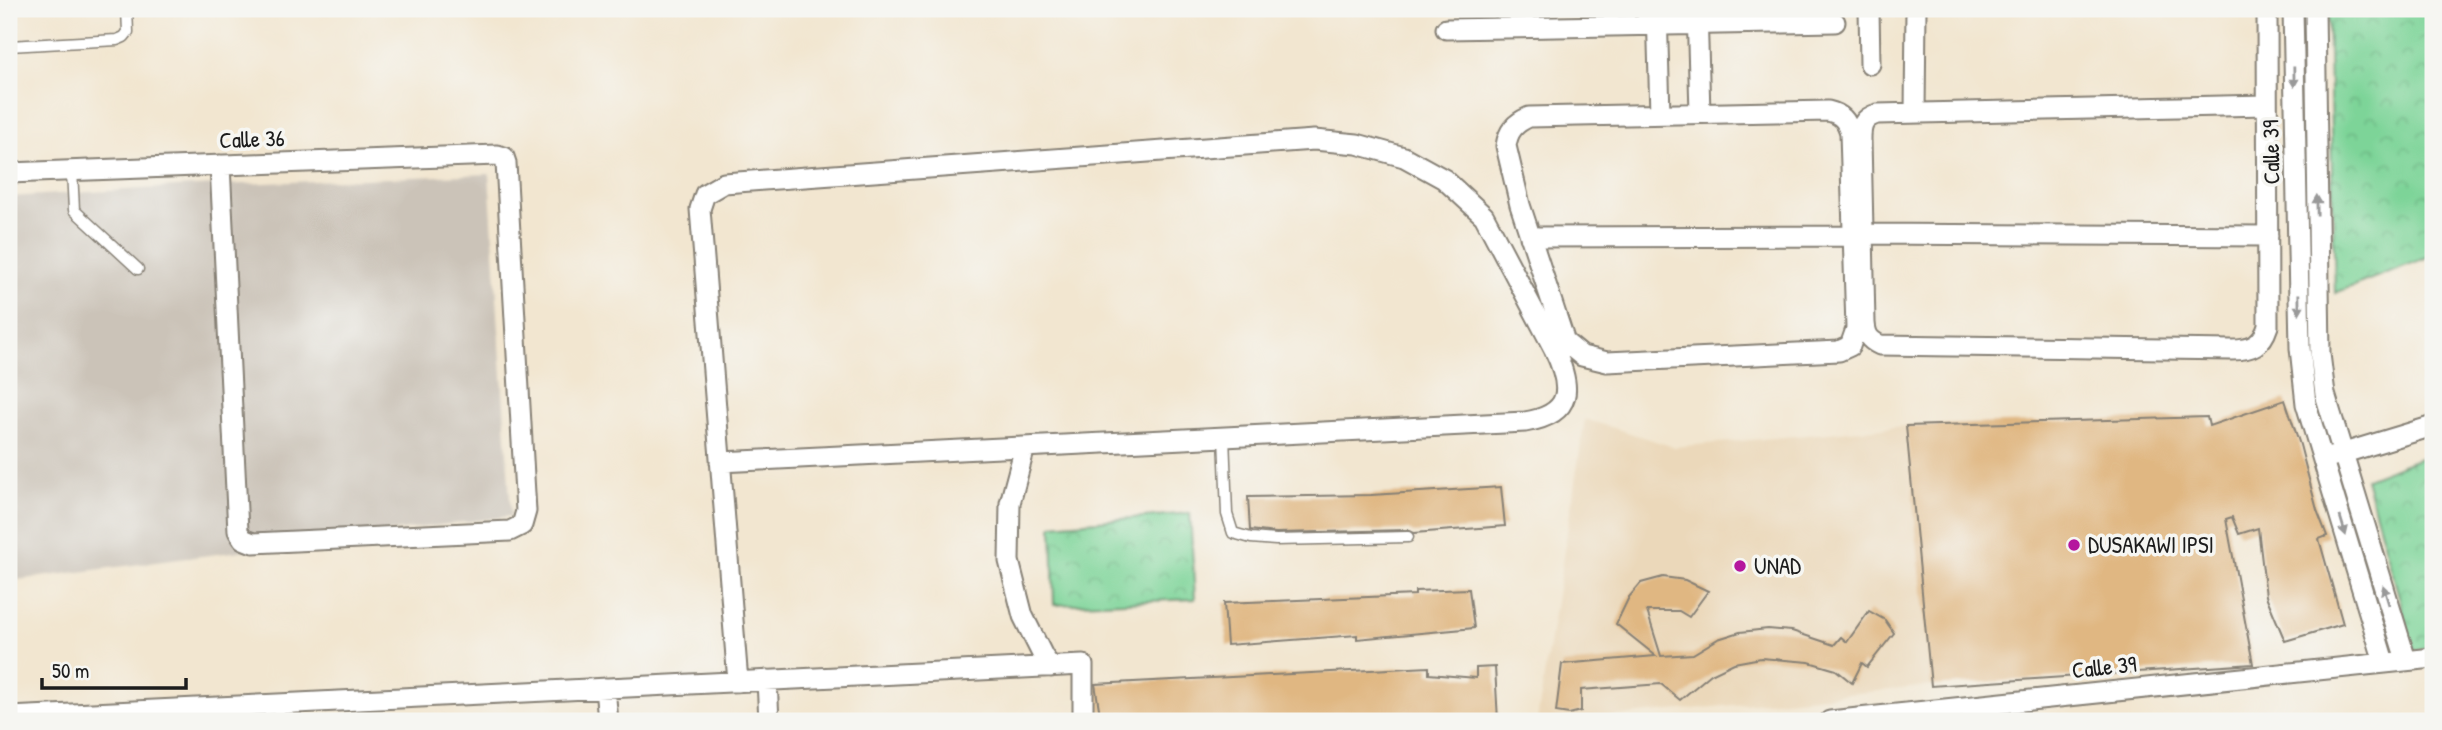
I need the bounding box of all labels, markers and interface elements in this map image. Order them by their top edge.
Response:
one-way arrow [2288,66,2300,88]
street label: Calle 39 [2254,119,2287,185]
street label: Calle 36 [219,122,285,155]
one-way arrow [2312,194,2323,216]
one-way arrow [2293,294,2304,316]
one-way arrow [2339,516,2349,537]
place label: DUSAKAWI IPSI [2088,529,2214,560]
marker: DUSAKAWI IPSI [2066,537,2082,553]
place label: UNAD [1754,550,1801,581]
marker: UNAD [1732,558,1748,574]
one-way arrow [2381,584,2391,605]
scale bar [42,646,186,690]
street label: Calle 39 [2070,648,2138,685]
text: 50 m [52,656,89,685]

